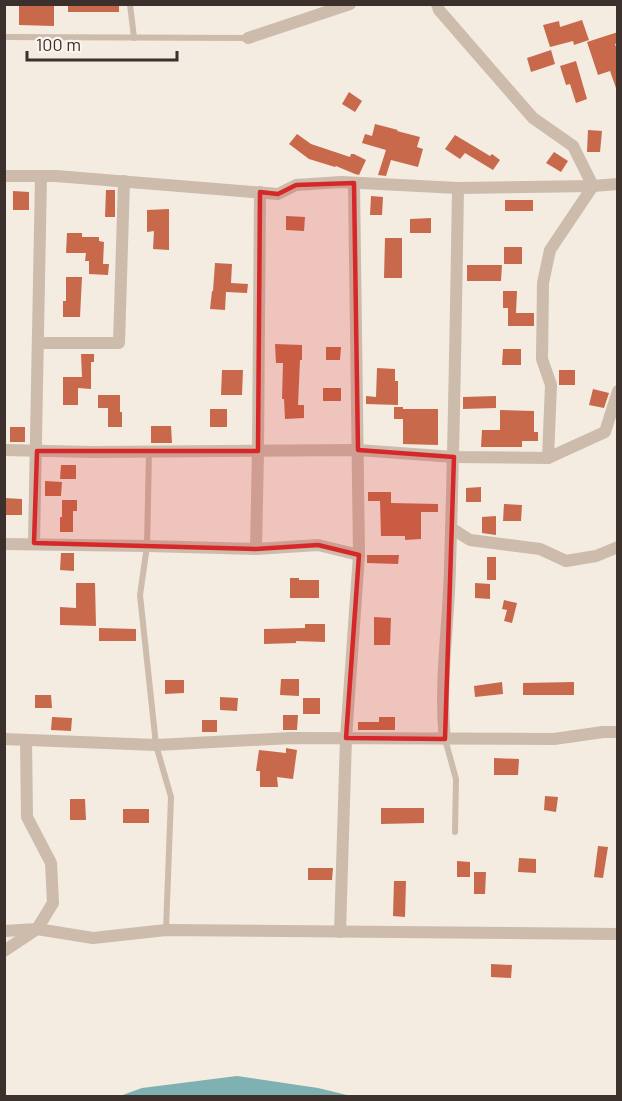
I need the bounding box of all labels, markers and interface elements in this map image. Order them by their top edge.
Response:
scale bar [27,24,177,62]
text: 100 m [36,33,81,55]

